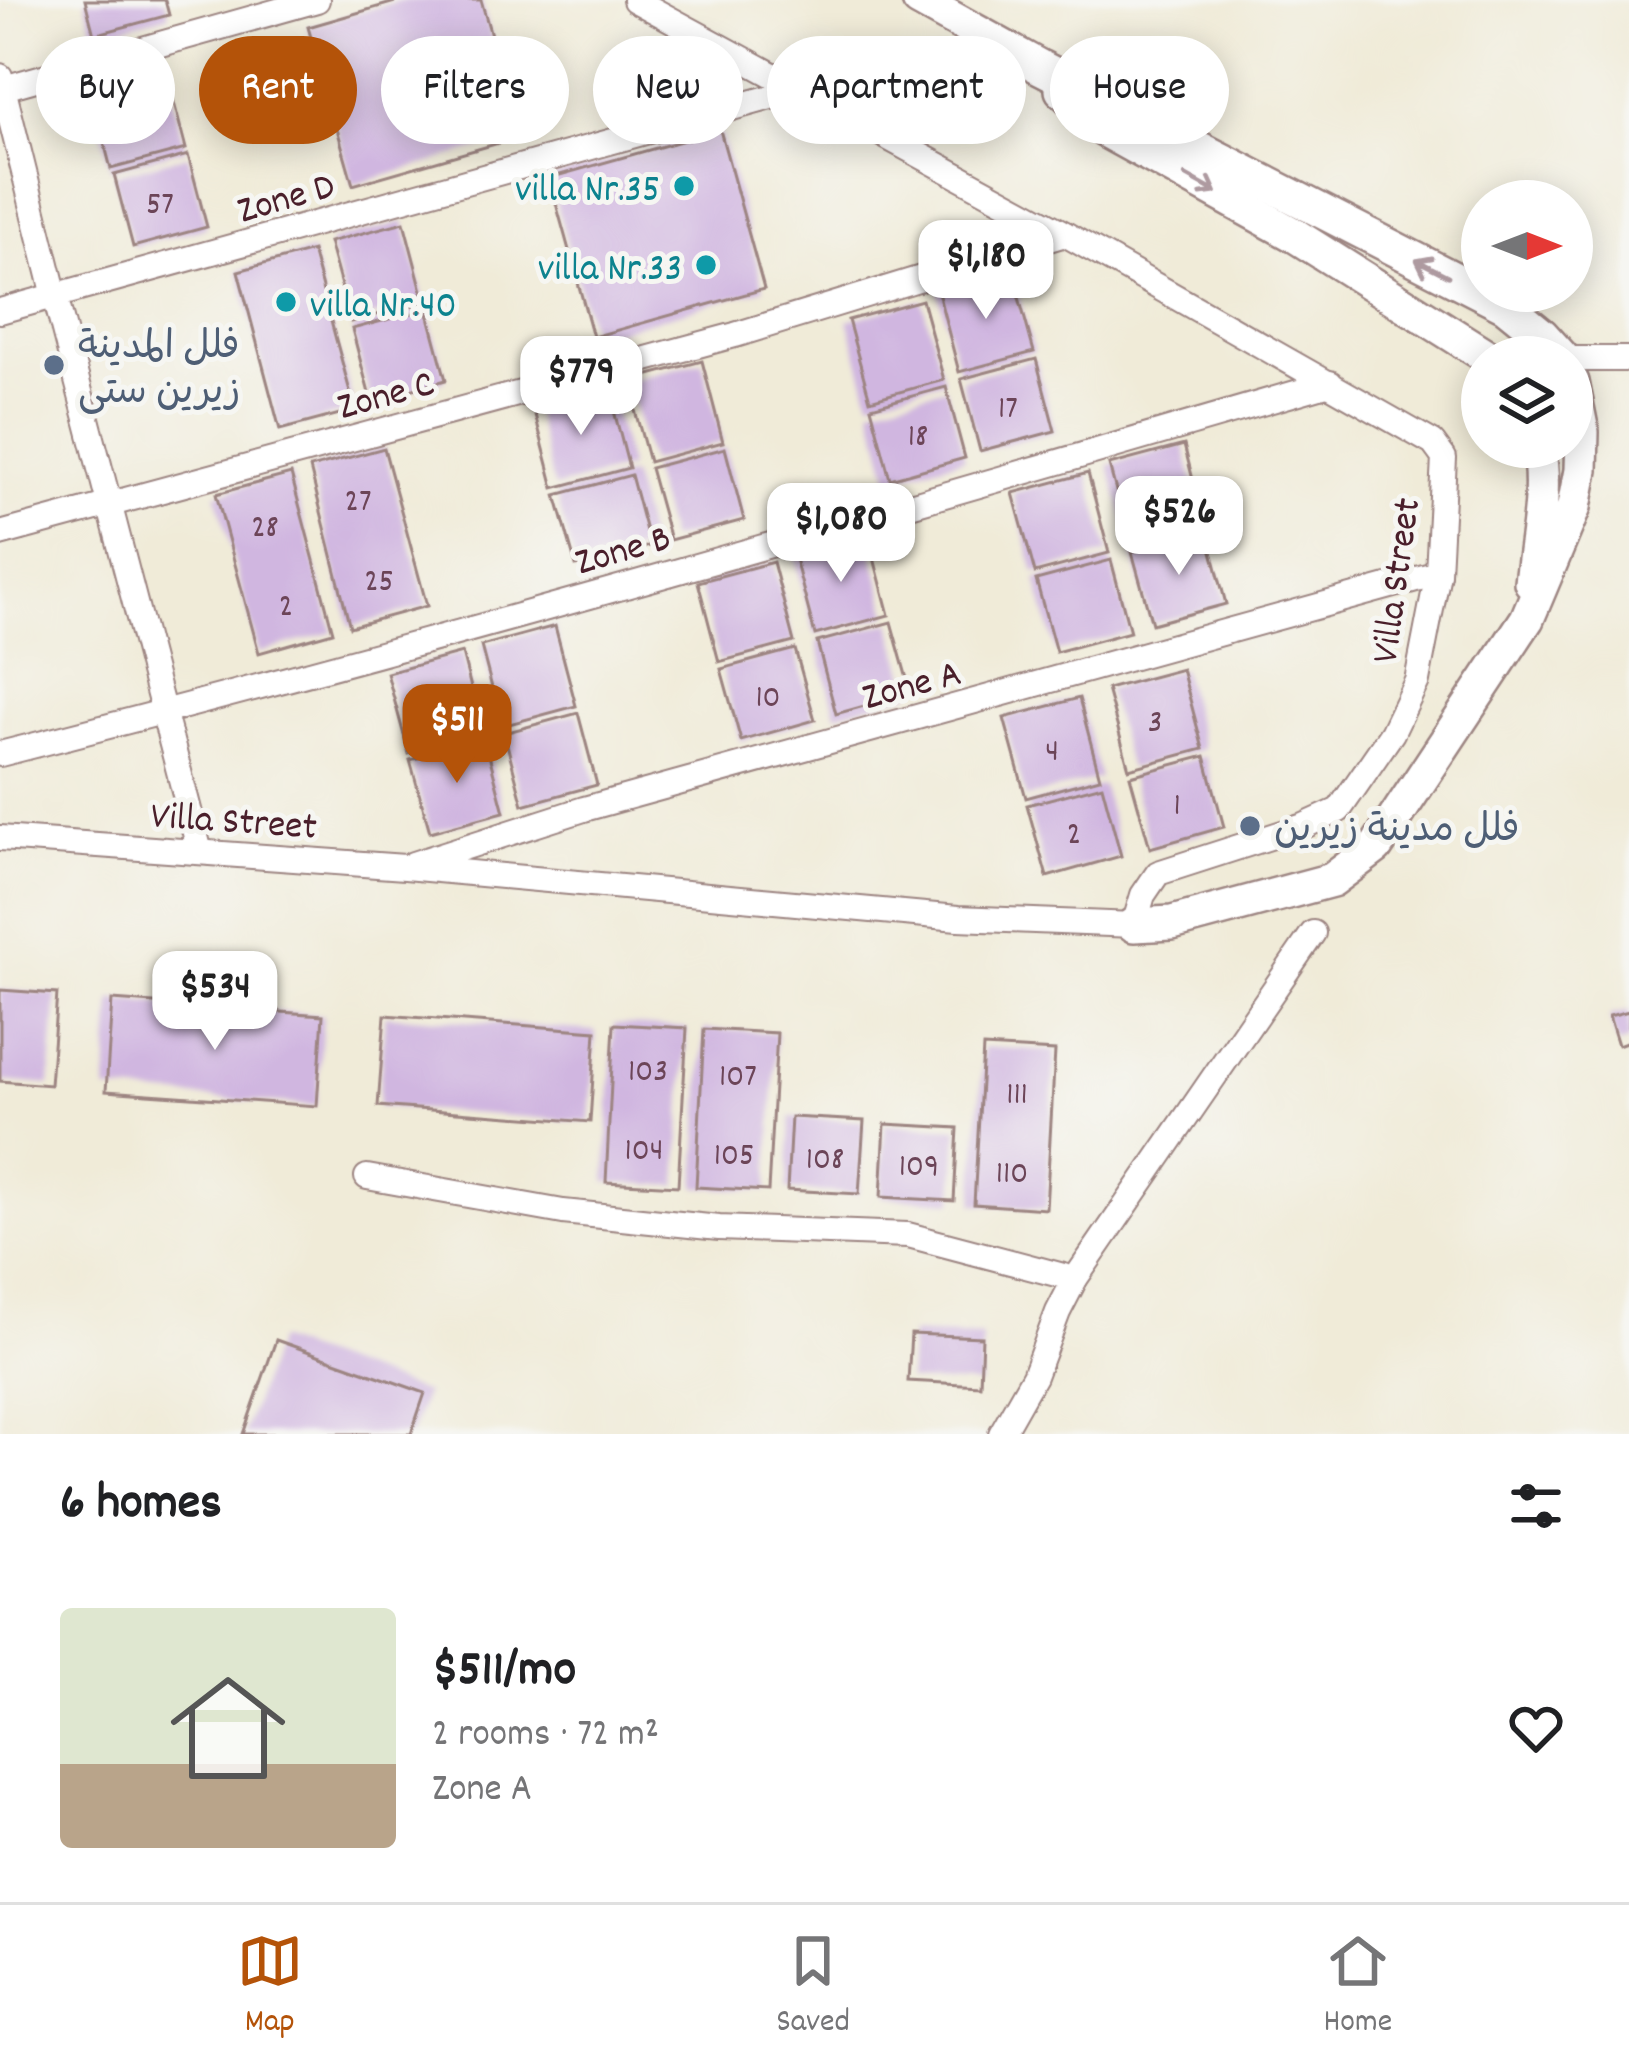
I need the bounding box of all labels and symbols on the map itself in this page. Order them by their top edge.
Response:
street label: Zone D [232,161,342,241]
place label: villa Nr.35 [515,165,660,220]
marker: villa Nr.35 [671,173,697,199]
one-way arrow [1183,173,1218,196]
north arrow [1461,180,1593,312]
house number: 57 [146,183,174,230]
pin: $1,180 [888,220,1084,322]
place label: villa Nr.33 [538,244,682,299]
marker: villa Nr.33 [693,252,719,278]
one-way arrow [1415,255,1451,278]
place label: villa Nr.40 [310,281,457,336]
marker: villa Nr.40 [273,289,299,315]
place label: فلل المدينة زیرین ستی [78,322,241,422]
pin: $779 [510,336,652,438]
marker: فلل المدينة زیرین ستی [41,352,67,378]
street label: Zone C [332,359,441,438]
house number: 17 [998,387,1018,434]
house number: 18 [908,415,928,462]
pin: $526 [1108,476,1250,578]
house number: 27 [344,480,372,527]
pin: $1,080 [743,483,939,585]
street label: Villa Street [1361,495,1438,667]
house number: 28 [251,506,279,553]
street label: Zone B [570,513,678,593]
house number: 25 [364,560,394,607]
house number: 2 [279,585,293,632]
street label: Zone A [857,649,968,728]
house number: 10 [755,676,781,723]
pin: $511 [386,684,528,786]
house number: 3 [1148,701,1162,748]
house number: 4 [1045,730,1059,777]
house number: 1 [1173,784,1181,831]
street label: Villa Street [149,791,318,858]
place label: فلل مدينة زيرين [1274,805,1520,860]
house number: 2 [1067,813,1081,860]
marker: فلل مدينة زيرين [1237,813,1263,839]
pin: $534 [144,951,286,1053]
house number: 103 [628,1050,668,1097]
house number: 107 [719,1055,757,1102]
house number: 111 [1006,1073,1028,1120]
house number: 104 [625,1129,663,1176]
house number: 105 [714,1134,754,1181]
house number: 108 [806,1138,844,1185]
house number: 109 [899,1145,939,1192]
house number: 110 [996,1152,1028,1199]

